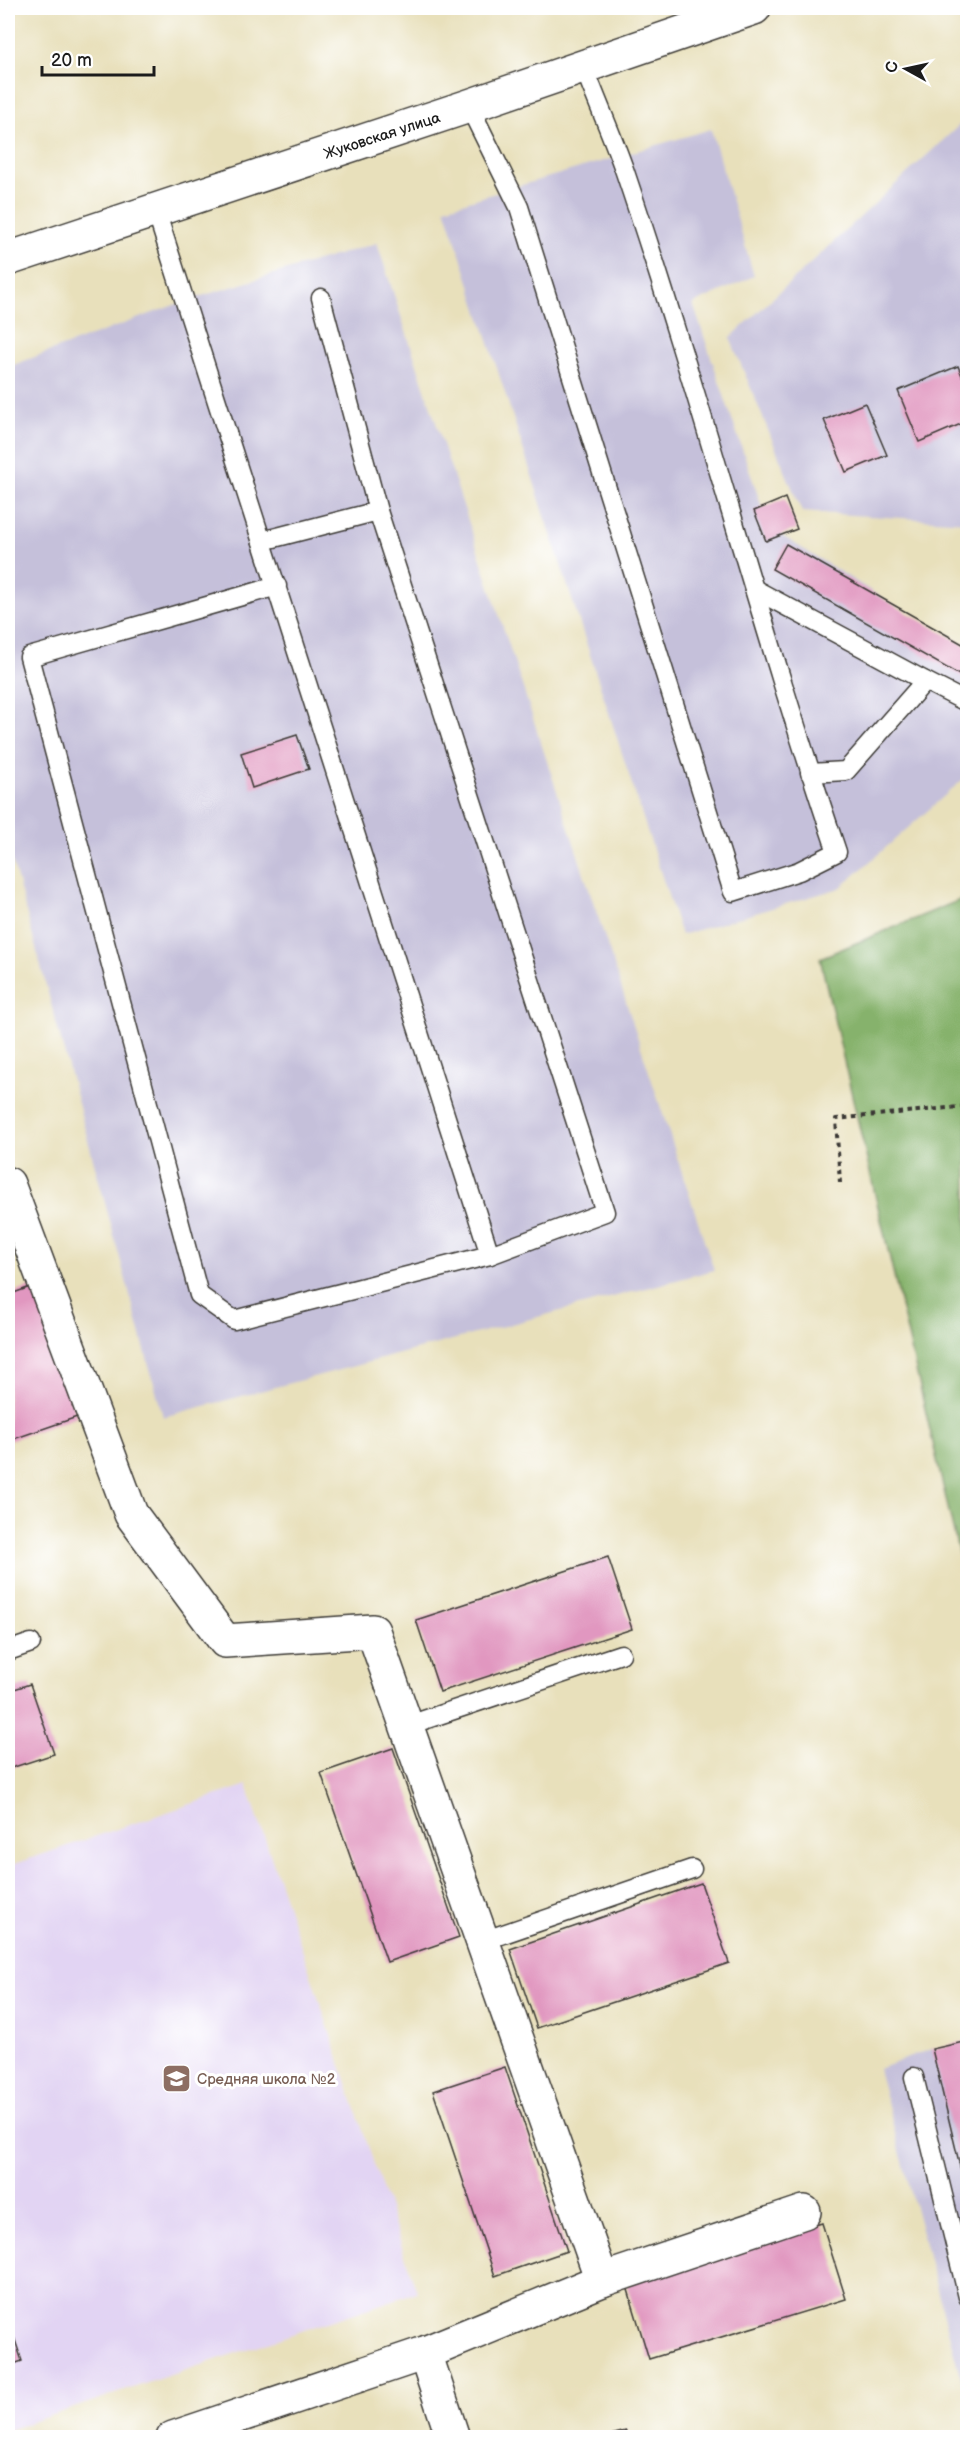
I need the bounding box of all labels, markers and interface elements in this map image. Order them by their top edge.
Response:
scale bar [42,39,154,77]
north arrow [876,39,936,99]
text: 20 m [51,50,92,71]
text: С [882,60,903,74]
street label: Жуковская улица [321,108,443,164]
school or university icon: Средняя школа №2 [160,2063,192,2095]
place label: Средняя школа №2 [197,2070,336,2089]

